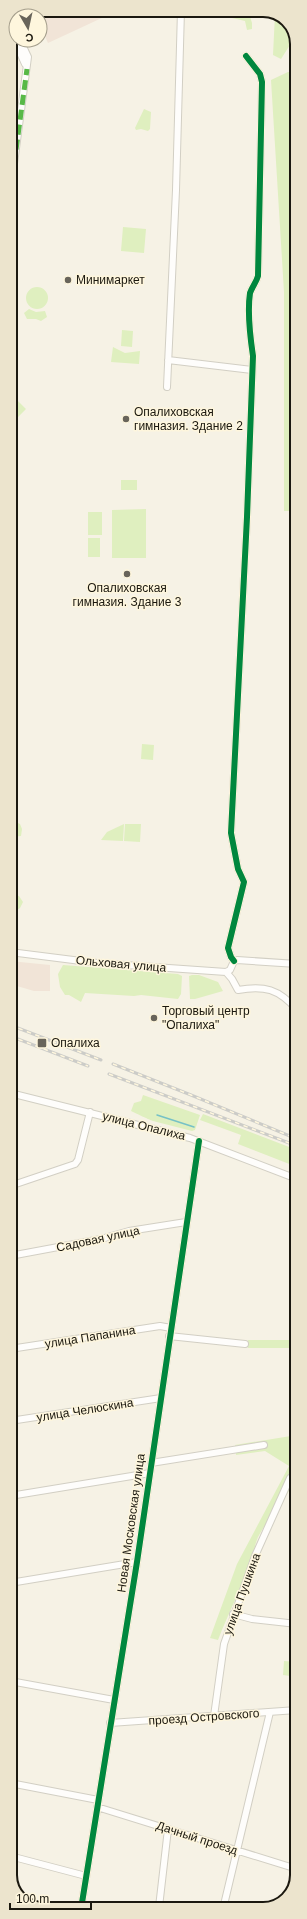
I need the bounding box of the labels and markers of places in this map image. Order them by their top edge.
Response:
place label: Минимаркет [76,273,145,287]
marker: Минимаркет [63,275,73,285]
place label: Опалиховская гимназия. Здание 2 [134,405,243,433]
marker: Опалиховская гимназия. Здание 2 [121,414,131,424]
marker: Опалиховская гимназия. Здание 3 [122,569,132,579]
place label: Опалиховская гимназия. Здание 3 [73,581,182,609]
place label: Торговый центр "Опалиха" [162,1004,250,1032]
marker: Торговый центр "Опалиха" [149,1013,159,1023]
place label: Опалиха [51,1036,100,1050]
marker: Опалиха [36,1037,48,1049]

